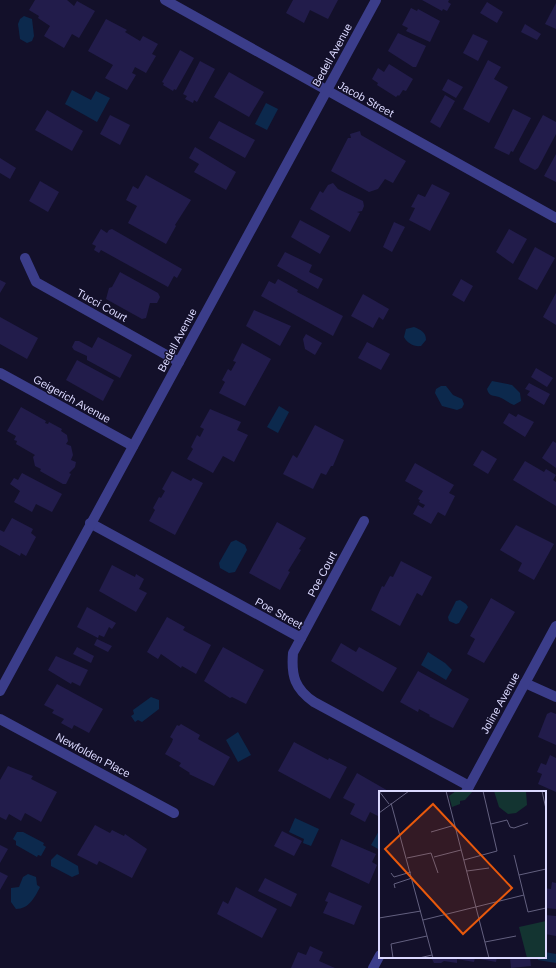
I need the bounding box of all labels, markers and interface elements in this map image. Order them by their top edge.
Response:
street label: Bedell Avenue [310,21,354,89]
street label: Jacob Street [336,79,396,119]
street label: Tucci Court [75,286,129,324]
street label: Bedell Avenue [155,306,199,374]
street label: Geigerich Avenue [31,373,113,425]
street label: Poe Court [305,549,339,599]
street label: Poe Street [253,595,305,631]
street label: Joline Avenue [478,670,522,736]
street label: Newfolden Place [54,730,132,780]
inset map [379,791,546,958]

